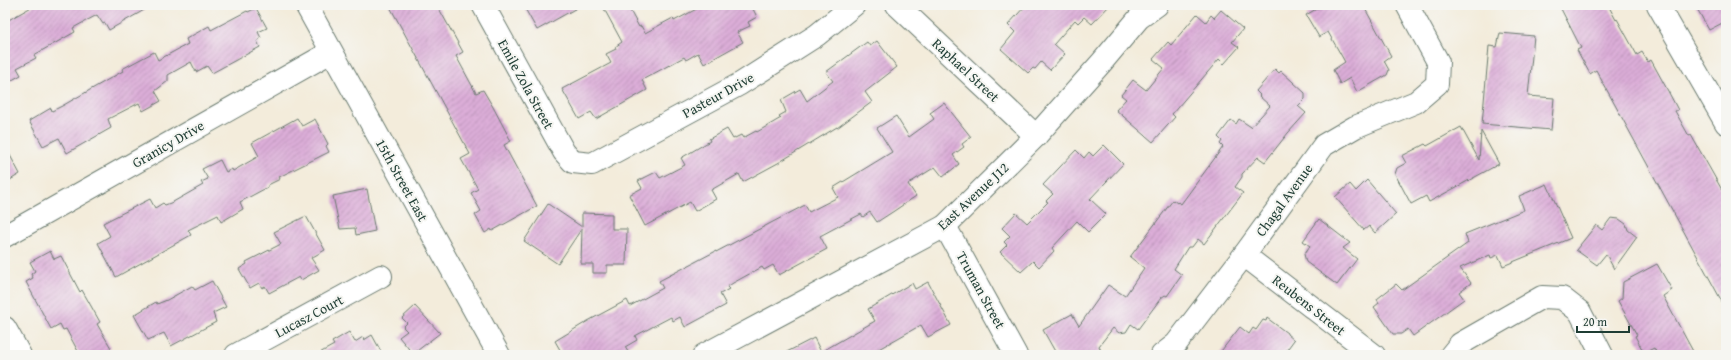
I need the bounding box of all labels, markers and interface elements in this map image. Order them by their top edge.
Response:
street label: Raphael Street [928,33,1004,107]
street label: Emile Zola Street [493,36,559,132]
street label: Pasteur Drive [679,67,758,123]
street label: Granicy Drive [128,115,208,173]
street label: 15th Street East [371,135,433,225]
street label: East Avenue J12 [933,158,1013,234]
street label: Chagal Avenue [1251,159,1318,241]
street label: Truman Street [952,248,1011,332]
street label: Reubens Street [1268,270,1350,340]
street label: Lucasz Court [271,290,347,342]
scale bar [1577,308,1629,334]
text: 20 m [1583,313,1607,330]

